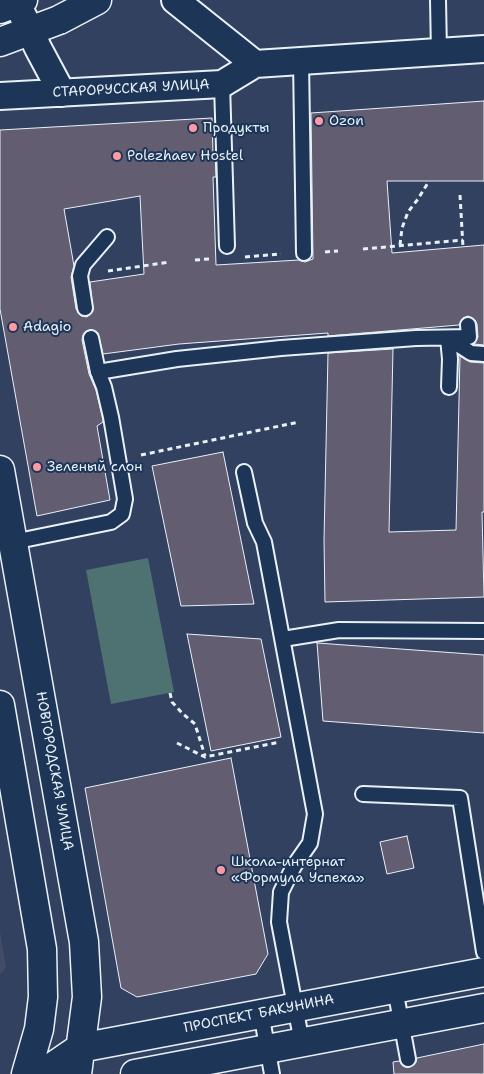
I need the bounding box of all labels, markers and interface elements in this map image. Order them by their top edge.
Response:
street label: СТАРОРУССКАЯ УЛИЦА [52,77,210,101]
place label: Ozon [329,113,364,129]
marker: Ozon [313,115,325,127]
place label: Продукты [203,120,270,136]
marker: Продукты [187,122,199,134]
place label: Polezhaev Hostel [127,148,243,164]
marker: Polezhaev Hostel [111,150,123,162]
place label: Adagio [23,319,71,335]
marker: Adagio [7,321,19,333]
place label: Зеленый слон [47,459,142,475]
marker: Зеленый слон [31,461,43,473]
street label: НОВГОРОДСКАЯ УЛИЦА [32,690,76,852]
place label: Школа-интернат «Формула Успеха» [231,854,364,886]
marker: Школа-интернат «Формула Успеха» [215,864,227,876]
street label: ПРОСПЕКТ БАКУНИНА [182,991,336,1037]

